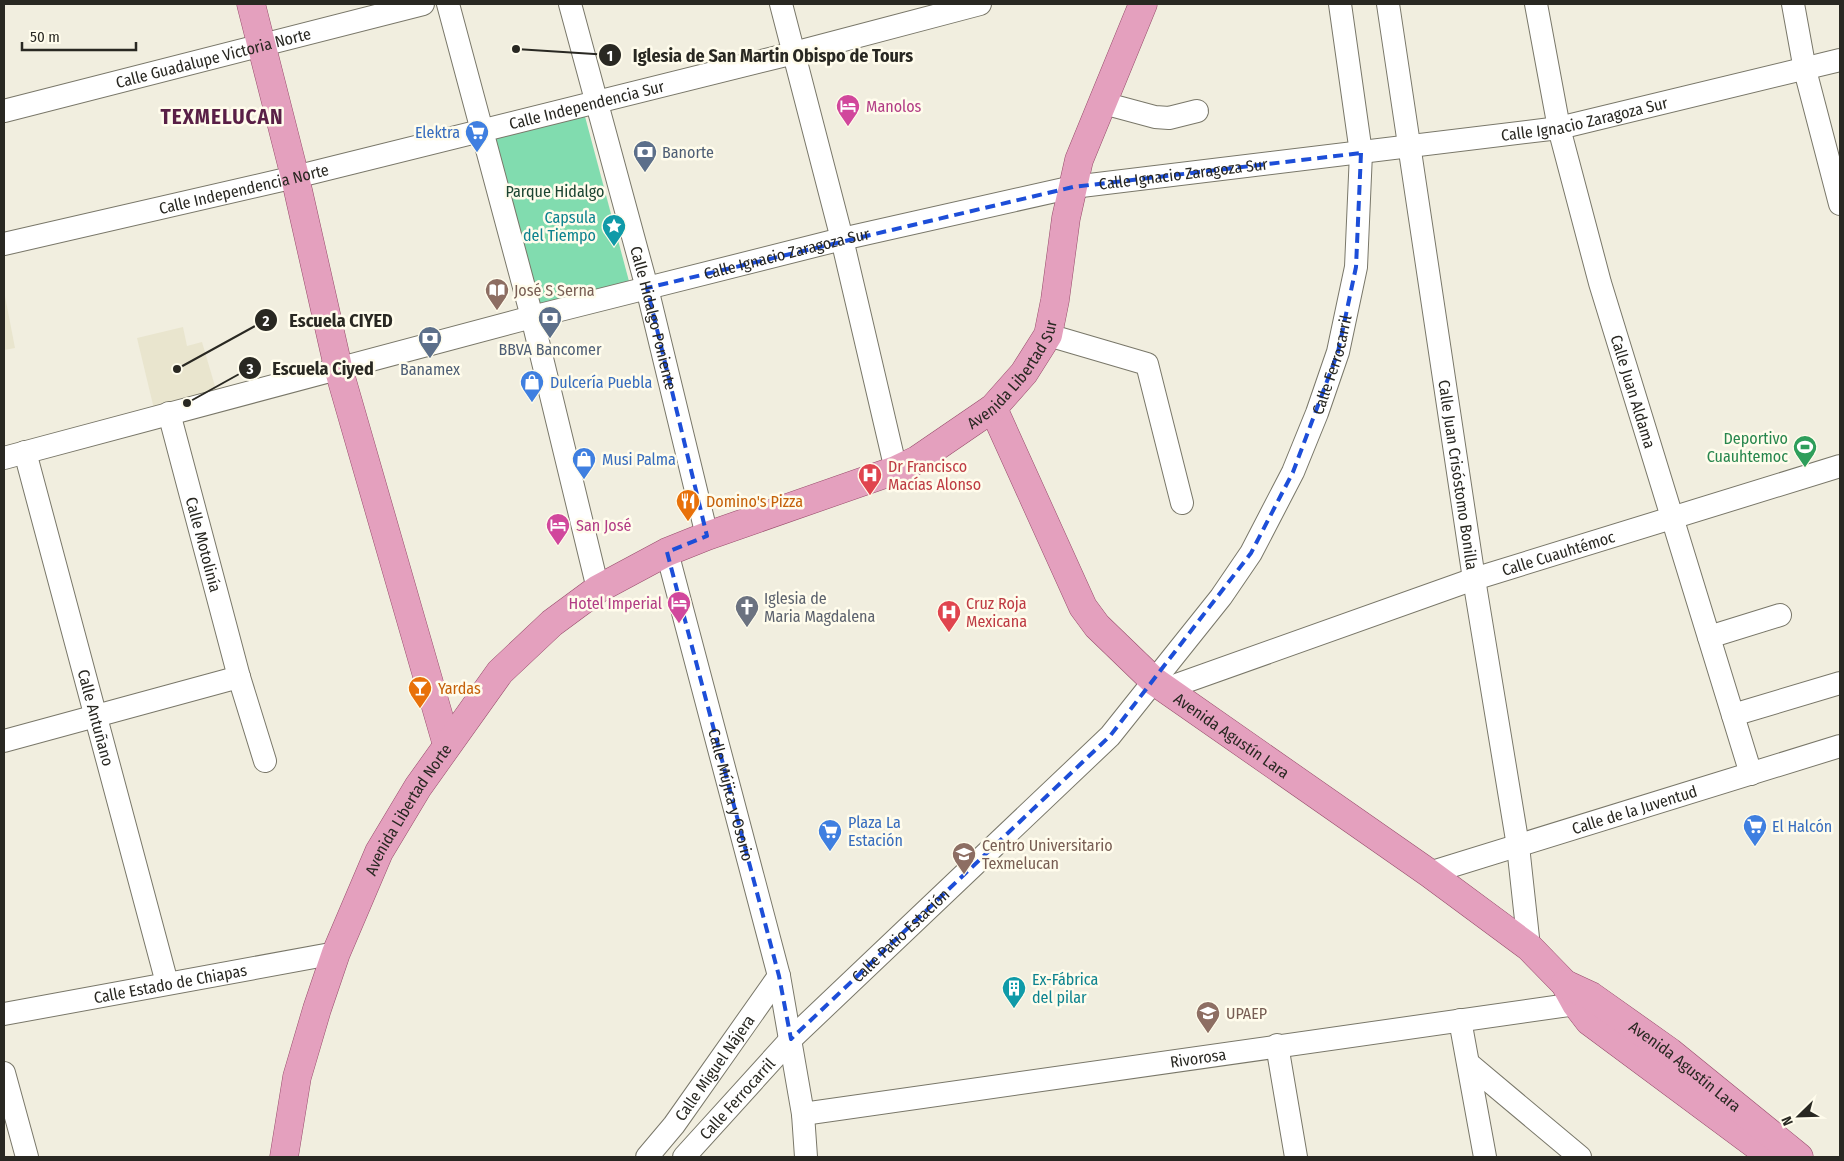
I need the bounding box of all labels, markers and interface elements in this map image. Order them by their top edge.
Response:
scale bar [22,20,136,52]
street label: Calle Guadalupe Victoria Norte [114,24,313,92]
text: 50 m [30,28,60,46]
callout: Iglesia de San Martin Obispo de Tours [598,39,923,72]
text: Iglesia de San Martin Obispo de Tours [633,45,913,67]
text: 1 [607,47,613,65]
street label: Calle Independencia Sur [507,76,666,133]
street label: Calle Ignacio Zaragoza Sur [1500,92,1670,144]
hotel icon: Manolos [835,93,861,127]
place label: Manolos [866,97,922,116]
district label: TEXMELUCAN [160,104,284,130]
supermarket icon: Elektra [464,119,490,153]
place label: Elektra [415,123,460,142]
bank icon: Banorte [632,139,658,173]
place label: Banorte [662,143,714,162]
street label: Calle Ignacio Zaragoza Sur [1098,154,1269,193]
street label: Calle Independencia Norte [157,159,331,218]
park label: Parque Hidalgo [505,182,605,201]
place label: Capsula del Tiempo [523,208,596,245]
place icon: Capsula del Tiempo [601,213,627,247]
street label: Calle Ignacio Zaragoza Sur [702,224,872,283]
street label: Calle Hidalgo Poniente [627,244,681,392]
library icon: José S Serna [484,277,510,311]
place label: José S Serna [514,281,595,300]
callout: Escuela CIYED [254,304,402,337]
bank icon: BBVA Bancomer [537,305,563,339]
text: Escuela CIYED [289,310,393,332]
text: 2 [262,312,270,330]
street label: Calle Ferrocarril [1308,313,1355,417]
street label: Avenida Libertad Sur [963,318,1060,433]
bank icon: Banamex [417,325,443,359]
street label: Calle Juan Aldama [1607,333,1660,451]
place label: BBVA Bancomer [498,340,602,359]
callout: Escuela Ciyed [237,352,384,385]
text: Escuela Ciyed [272,358,374,380]
text: 3 [245,360,254,378]
place label: Banamex [400,360,460,379]
shop icon: Dulcería Puebla [519,369,545,403]
place label: Dulcería Puebla [550,373,652,392]
street label: Calle Juan Crisóstomo Bonilla [1435,378,1482,571]
place label: Deportivo Cuauhtemoc [1707,429,1788,466]
sports icon: Deportivo Cuauhtemoc [1792,434,1818,468]
shop icon: Musi Palma [571,446,597,480]
place label: Musi Palma [602,450,676,469]
place label: Dr Francisco Macías Alonso [888,457,981,494]
hospital icon: Dr Francisco Macías Alonso [857,462,883,496]
restaurant icon: Domino's Pizza [675,488,701,522]
place label: Domino's Pizza [706,492,803,511]
street label: Calle Motolinía [182,495,226,594]
hotel icon: San José [545,512,571,546]
place label: San José [576,516,632,535]
street label: Calle Cuauhtémoc [1499,527,1617,579]
place label: Iglesia de Maria Magdalena [764,589,875,626]
hotel icon: Hotel Imperial [666,590,692,624]
place label: Hotel Imperial [569,594,662,613]
church icon: Iglesia de Maria Magdalena [734,594,760,628]
place label: Cruz Roja Mexicana [966,594,1027,631]
hospital icon: Cruz Roja Mexicana [936,599,962,633]
street label: Calle Antuñano [74,667,118,768]
bar icon: Yardas [407,675,433,709]
place label: Yardas [438,679,481,698]
street label: Avenida Agustín Lara [1170,688,1293,782]
street label: Calle Mújica y Osorio [705,726,758,863]
street label: Avenida Libertad Norte [361,740,455,878]
street label: Calle de la Juventud [1569,781,1699,838]
place label: Plaza La Estación [848,813,903,850]
supermarket icon: El Halcón [1742,813,1768,847]
place label: El Halcón [1772,817,1832,836]
supermarket icon: Plaza La Estación [817,818,843,852]
place label: Centro Universitario Texmelucan [982,836,1113,873]
school or university icon: Centro Universitario Texmelucan [951,841,977,875]
street label: Calle Patio Estación [847,884,953,986]
street label: Calle Estado de Chiapas [92,960,248,1007]
place label: Ex-Fábrica del pilar [1032,970,1099,1007]
building icon: Ex-Fábrica del pilar [1001,975,1027,1009]
school or university icon: UPAEP [1195,1000,1221,1034]
place label: UPAEP [1226,1004,1267,1023]
street label: Calle Miguel Nájera [671,1011,758,1124]
street label: Avenida Agustín Lara [1626,1017,1745,1115]
street label: Rivorosa [1169,1044,1227,1071]
street label: Calle Ferrocarril [695,1054,779,1143]
north arrow [1774,1091,1824,1141]
text: N [1778,1114,1797,1128]

